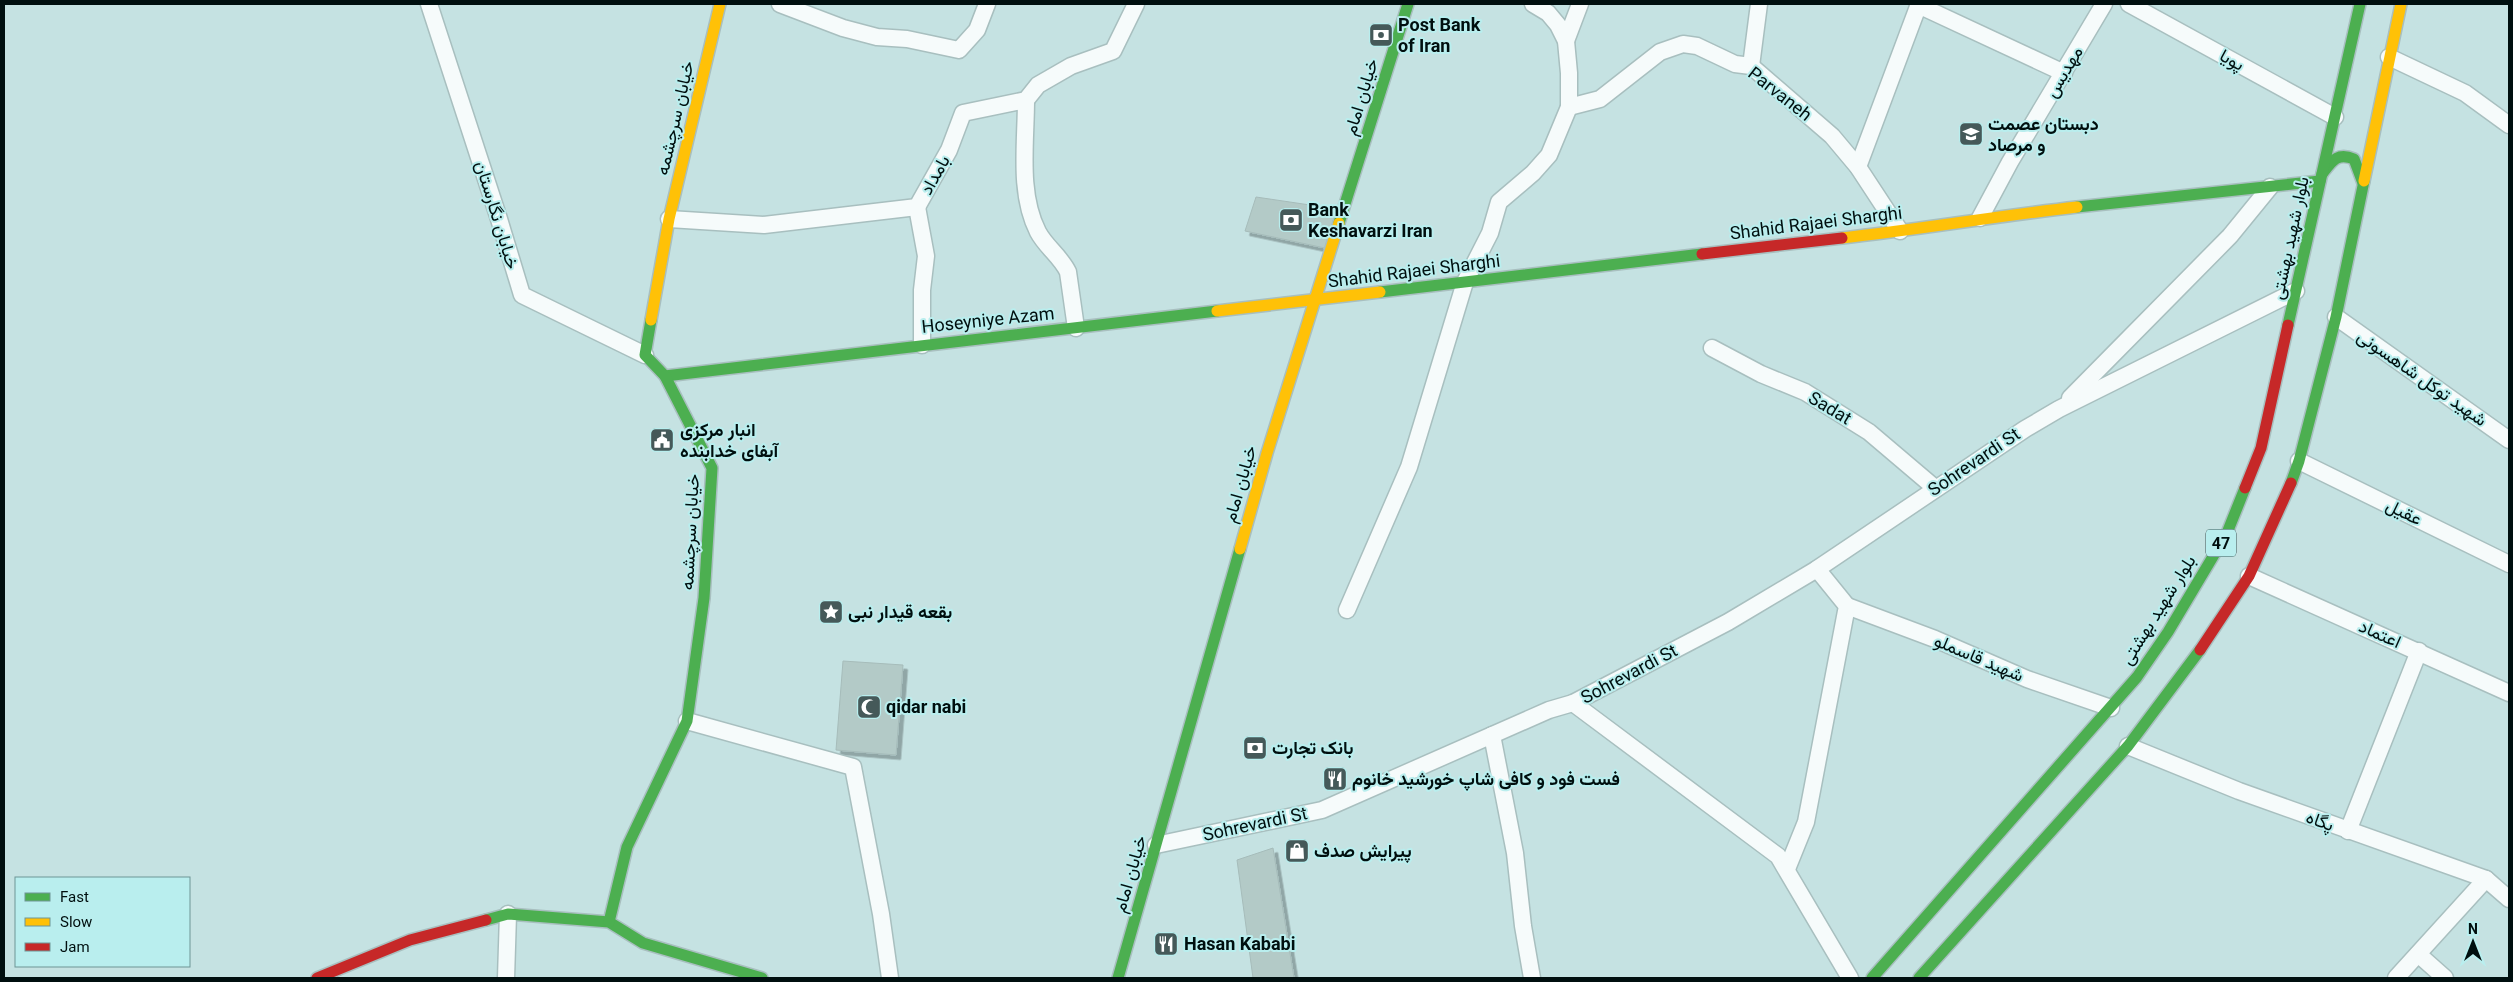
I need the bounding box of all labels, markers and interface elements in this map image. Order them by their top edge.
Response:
place label: Post Bank of Iran [1398,14,1481,56]
bank icon: Post Bank of Iran [1368,22,1394,48]
street label: مهدیس [2040,42,2088,102]
street label: پویا [2215,44,2248,77]
street label: خیابان امام [1339,56,1384,138]
street label: خیابان سرچشمه [651,59,700,178]
street label: Parvaneh [1744,62,1816,125]
place label: دبستان عصمت و مرصاد [1988,113,2099,156]
school or university icon: دبستان عصمت و مرصاد [1958,121,1984,147]
street label: بامداد [915,151,954,198]
street label: خیابان نگارستان [470,158,524,272]
street label: بلوار شهید بهشتی [2266,174,2314,302]
place label: Bank Keshavarzi Iran [1308,199,1433,241]
street label: Shahid Rajaei Sharghi [1729,202,1903,243]
bank icon: Bank Keshavarzi Iran [1278,207,1304,233]
street label: Shahid Rajaei Sharghi [1327,250,1501,291]
street label: Hoseyniye Azam [920,302,1055,337]
street label: شهید توکل شاهسونی [2353,325,2491,431]
street label: Sadat [1805,387,1856,429]
place label: انبار مرکزی آبفای خدابنده [680,419,780,462]
street label: Sohrevardi St [1924,423,2024,500]
public building icon: انبار مرکزی آبفای خدابنده [649,427,675,453]
street label: خیابان امام [1219,443,1262,525]
street label: خیابان سرچشمه [676,473,705,591]
street label: عقیل [2382,494,2426,530]
road number: 47 [2206,530,2236,556]
street label: بلوار شهید بهشتی [2116,551,2200,669]
place icon: بقعه قیدار نبی [818,599,844,625]
place label: بقعه قیدار نبی [848,601,952,623]
street label: اعتماد [2356,615,2404,652]
street label: شهید قاسملو [1931,629,2027,687]
street label: Sohrevardi St [1577,639,1681,708]
mosque icon: qidar nabi [856,694,882,720]
place label: qidar nabi [886,696,966,717]
bank icon: بانک تجارت [1242,735,1268,761]
place label: بانک تجارت [1272,737,1353,759]
restaurant icon: فست فود و کافی شاپ خورشید خانوم [1322,766,1348,792]
place label: فست فود و کافی شاپ خورشید خانوم [1352,768,1620,791]
street label: Sohrevardi St [1201,802,1309,845]
street label: پگاه [2303,806,2337,837]
street label: خیابان امام [1109,833,1152,915]
shop icon: پیرایش صدف [1284,838,1310,864]
place label: پیرایش صدف [1314,840,1412,863]
legend [15,877,190,967]
text: Fast [60,888,89,906]
text: Slow [60,913,92,931]
north arrow [2448,917,2498,967]
text: N [2468,921,2478,937]
restaurant icon: Hasan Kababi [1153,931,1179,957]
place label: Hasan Kababi [1184,933,1296,954]
text: Jam [60,938,90,956]

